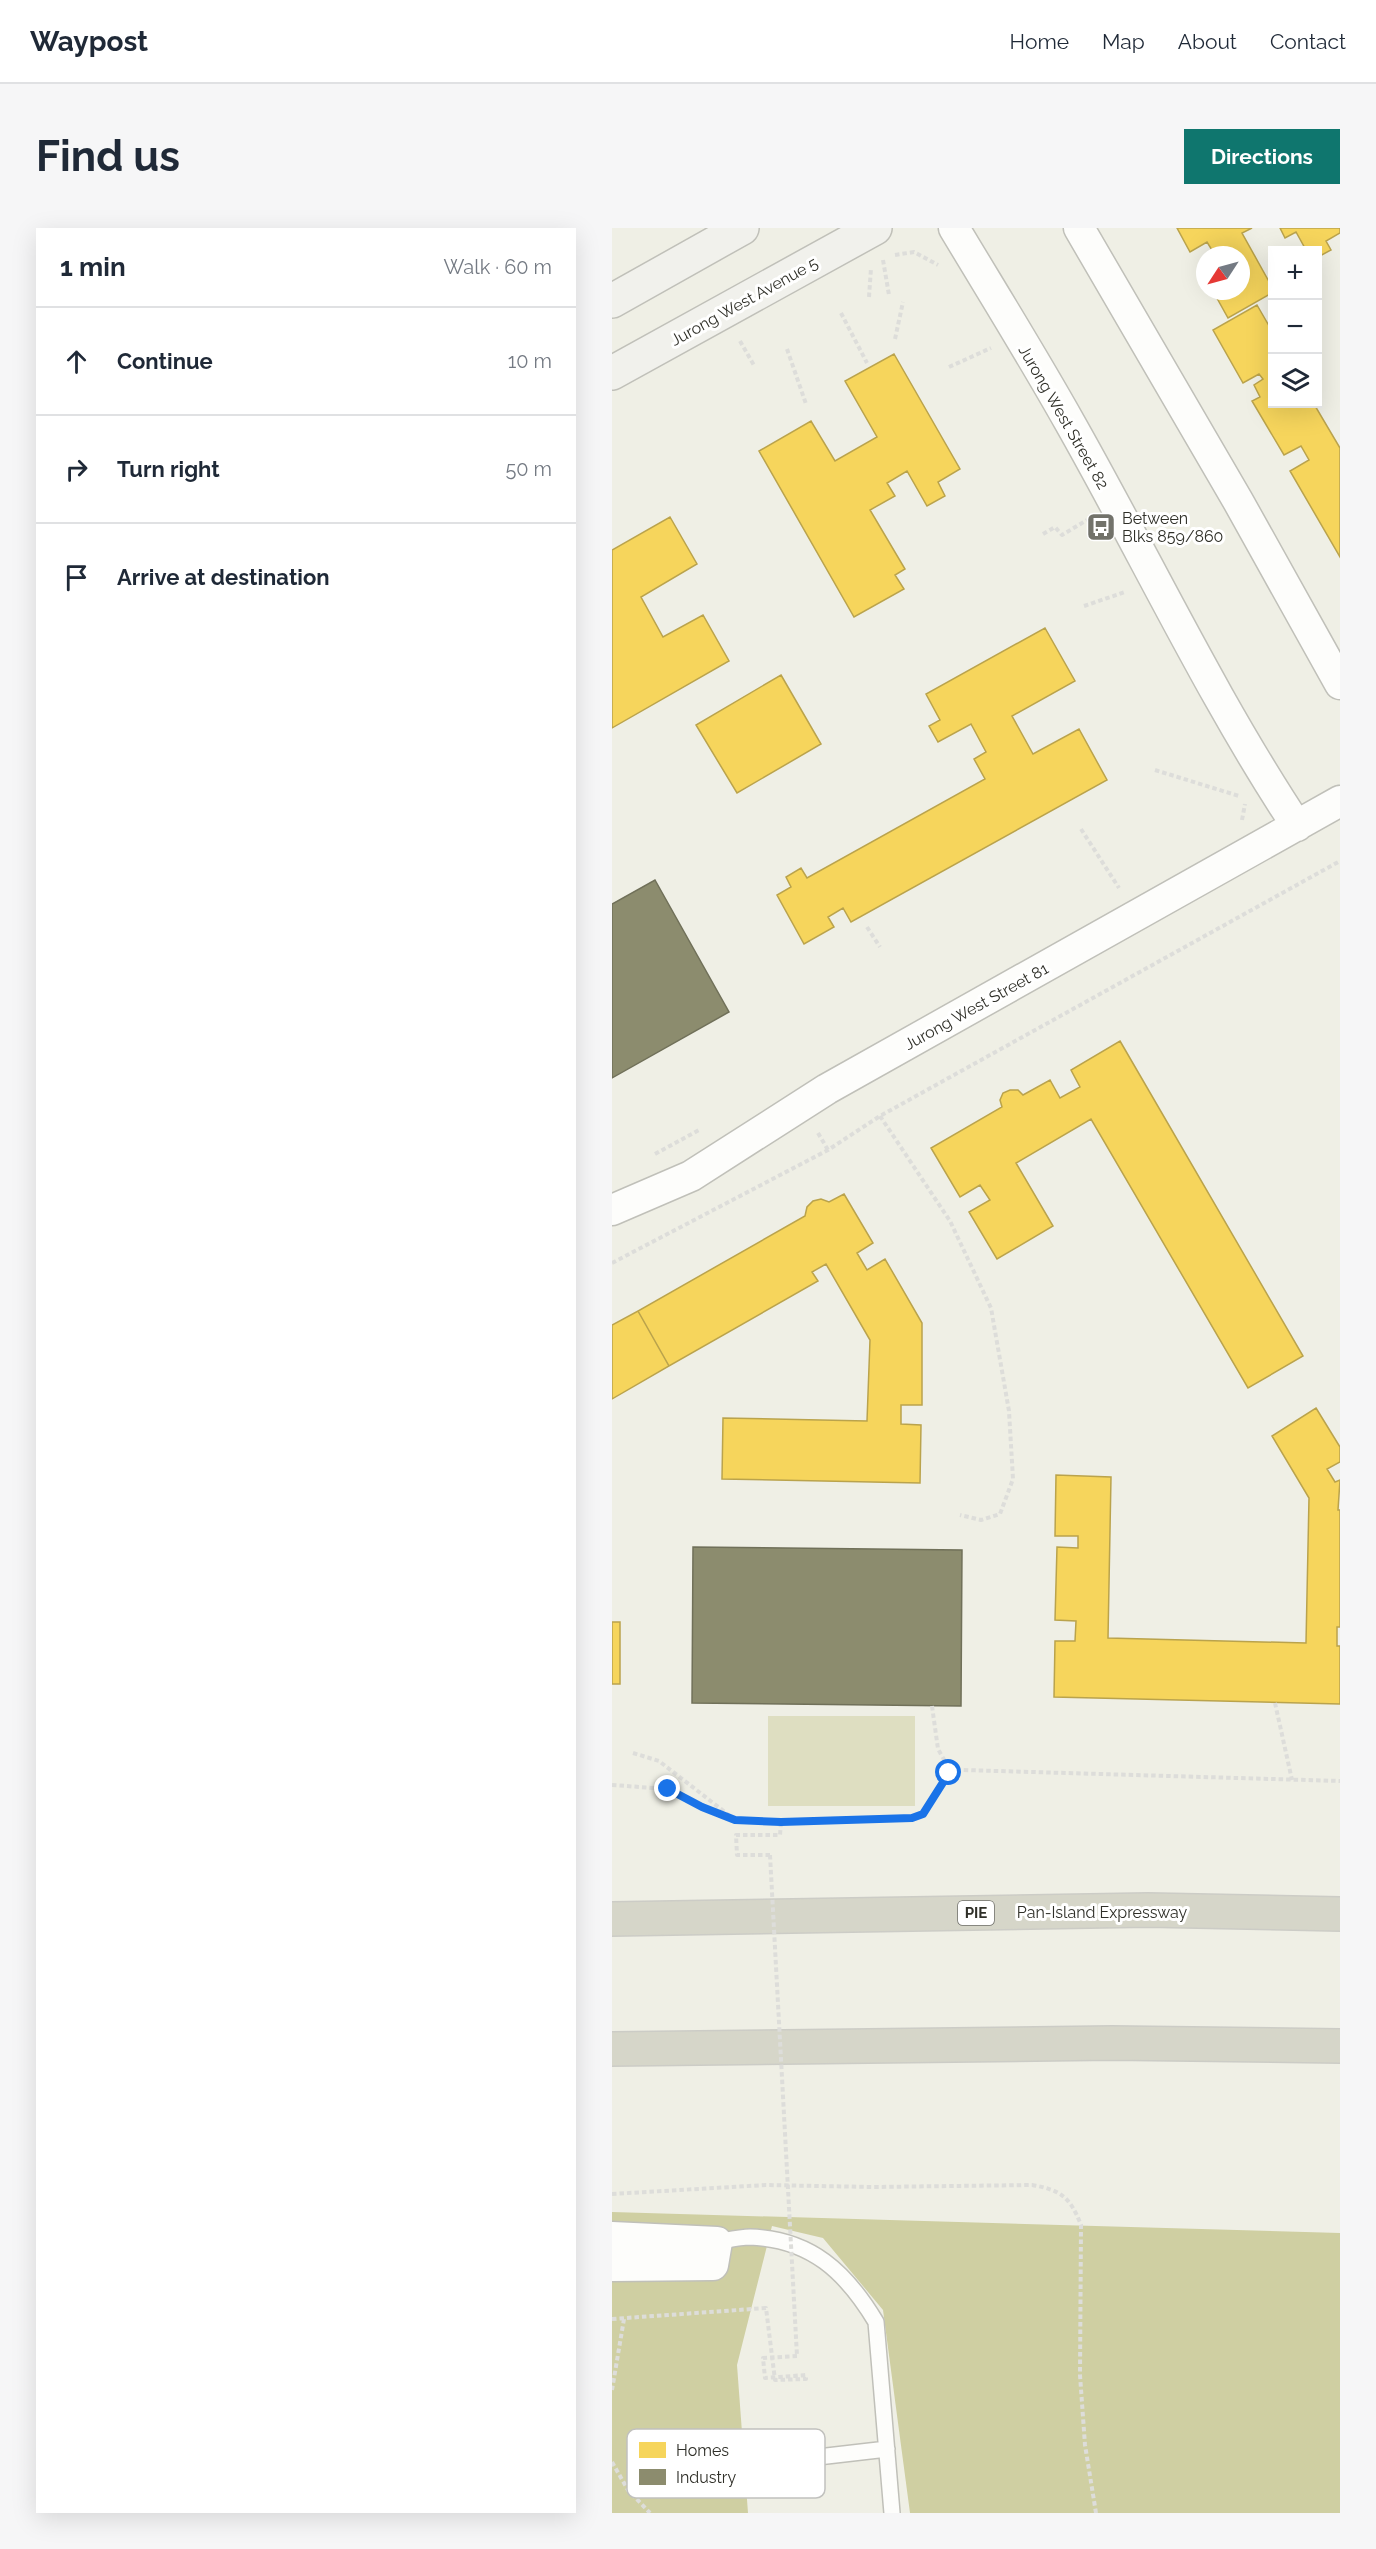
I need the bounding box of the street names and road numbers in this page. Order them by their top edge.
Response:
street label: Jurong West Avenue 5 [667,253,821,350]
street label: Jurong West Street 82 [1015,342,1113,493]
street label: Jurong West Street 81 [901,959,1052,1054]
road number: PIE [958,1901,994,1925]
street label: Pan-Island Expressway [1017,1903,1188,1922]

